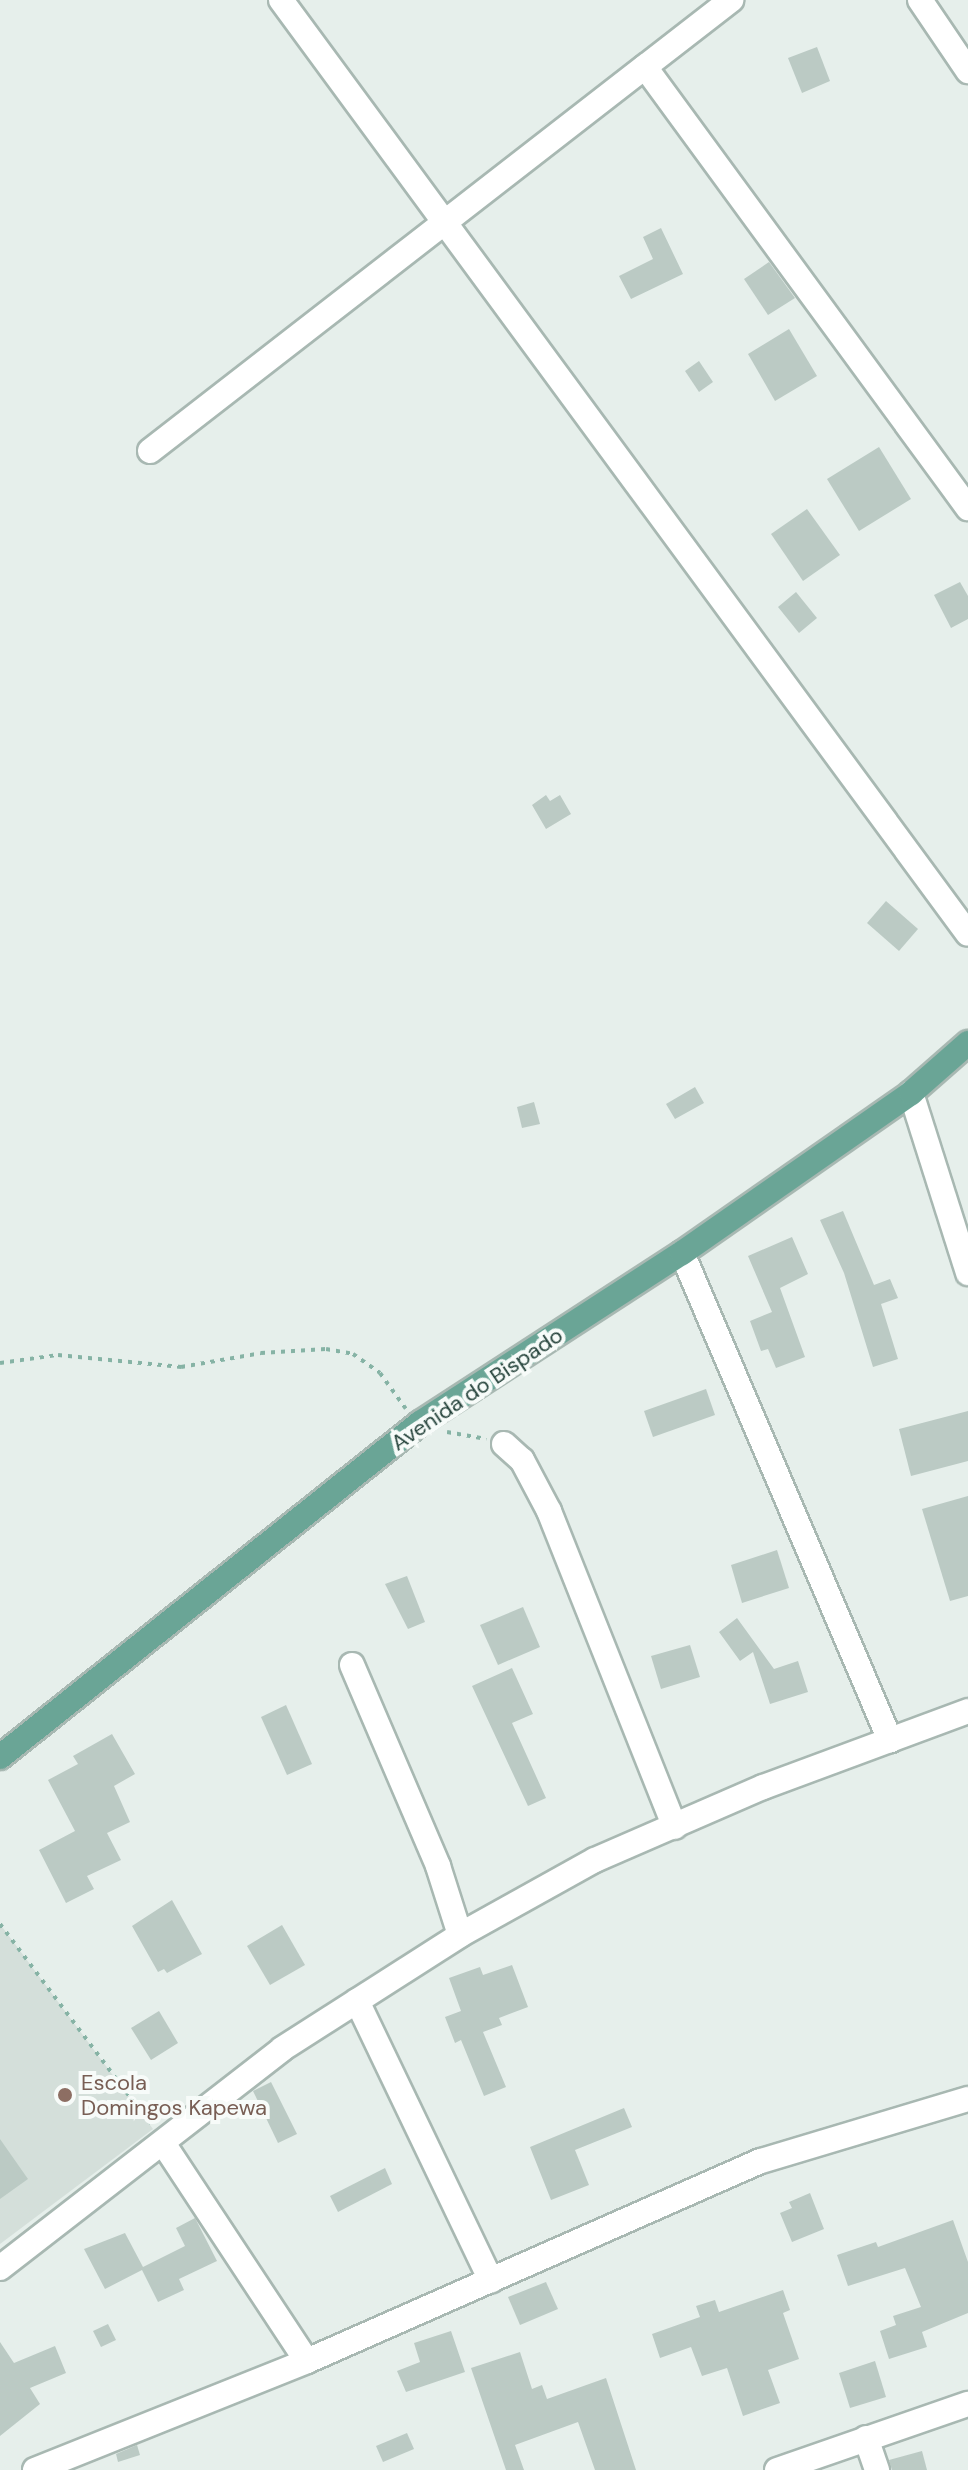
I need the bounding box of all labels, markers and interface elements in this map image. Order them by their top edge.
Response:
street label: Avenida do Bispado [386,1322,568,1456]
place label: Escola Domingos Kapewa [81,2069,267,2120]
marker: Escola Domingos Kapewa [56,2086,74,2104]

